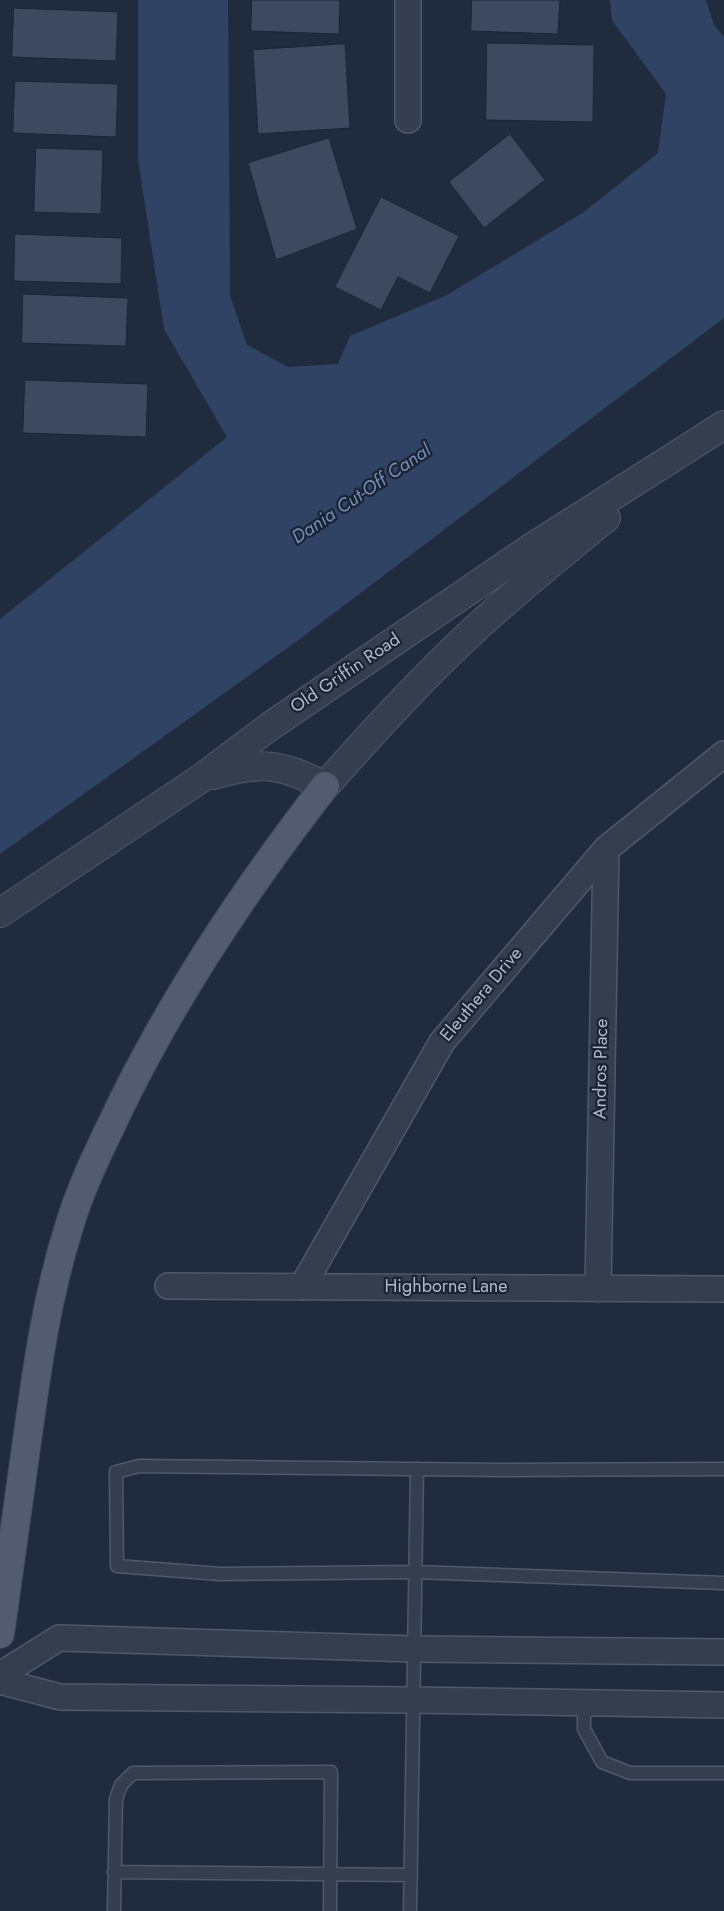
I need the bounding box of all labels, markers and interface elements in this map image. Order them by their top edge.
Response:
water label: Dania Cut-Off Canal [288,440,436,550]
street label: Old Griffin Road [287,629,405,719]
street label: Eleuthera Drive [436,944,528,1046]
street label: Andros Place [590,1019,614,1119]
street label: Highborne Lane [384,1277,508,1299]

